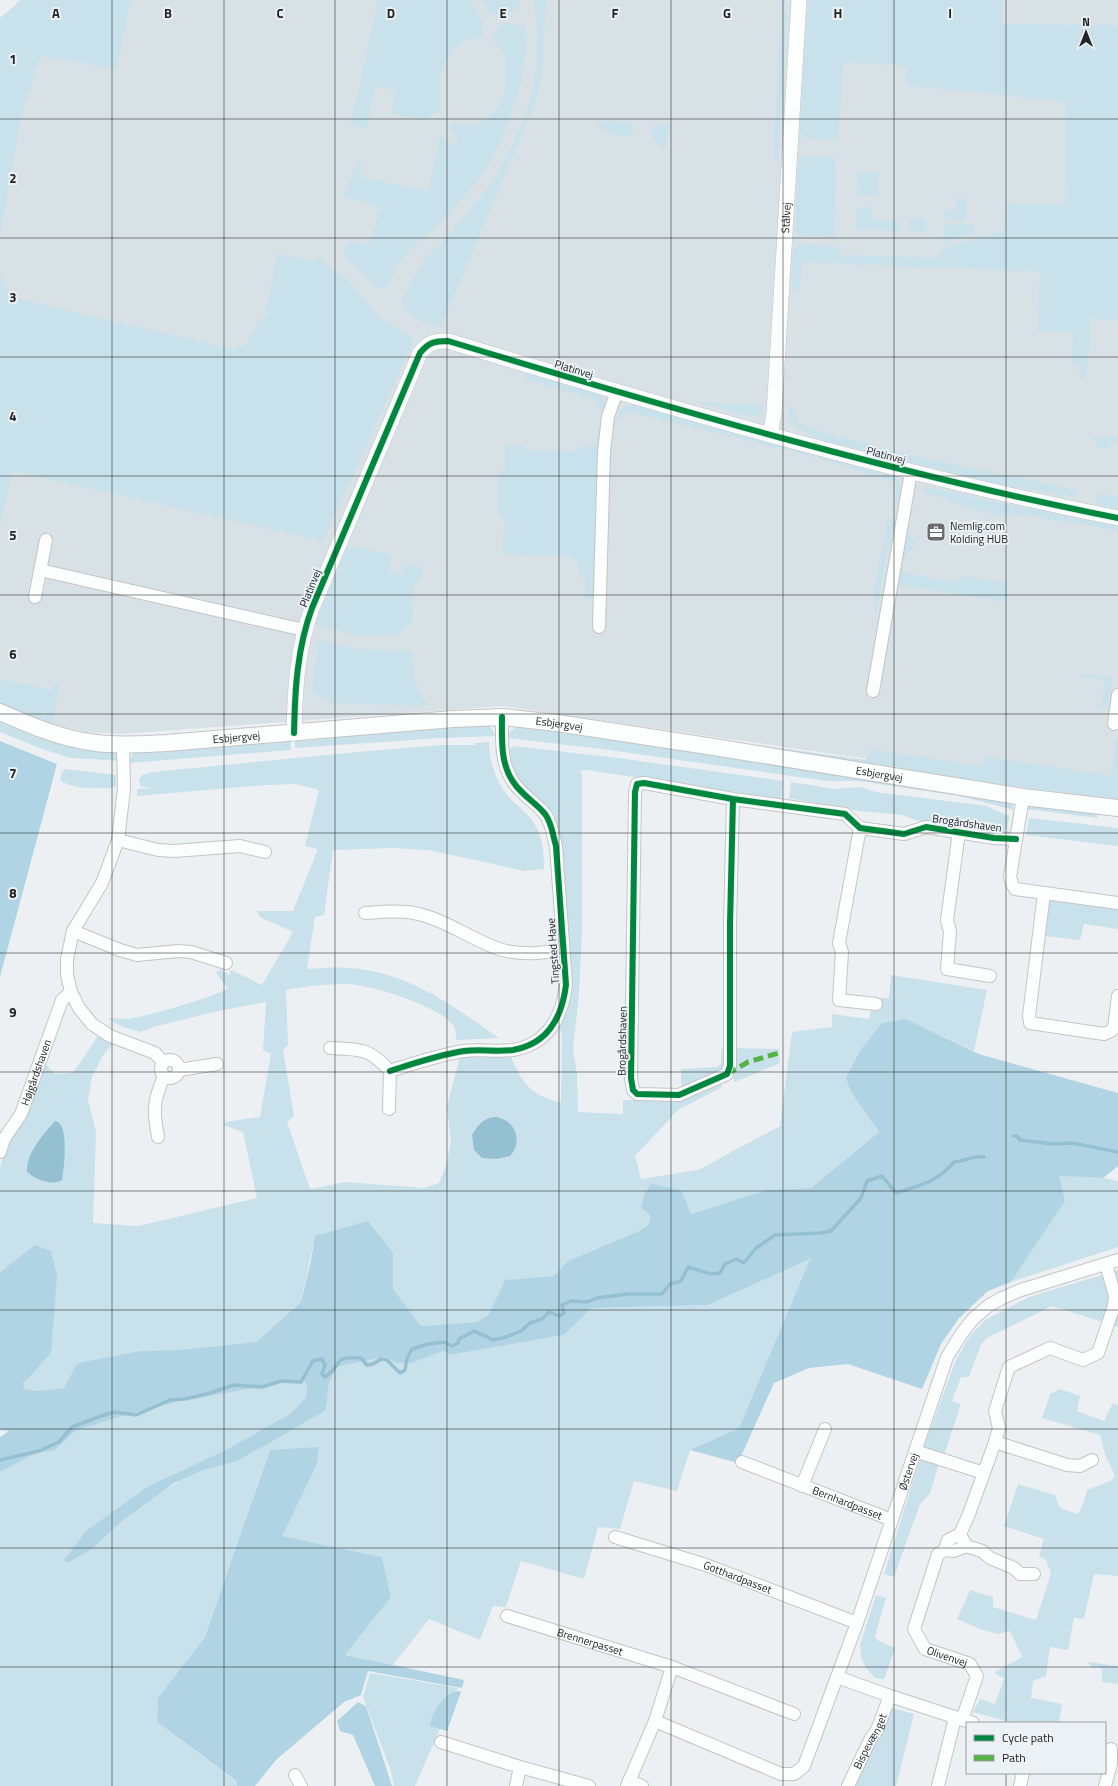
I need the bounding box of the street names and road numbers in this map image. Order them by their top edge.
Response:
street label: Stålvej [777,202,795,234]
street label: Platinvej [553,356,595,382]
street label: Platinvej [865,442,907,468]
street label: Platinvej [295,567,325,609]
street label: Esbjergvej [535,713,584,735]
street label: Esbjergvej [212,727,261,747]
street label: Esbjergvej [855,762,904,785]
street label: Brogårdshaven [931,810,1003,836]
street label: Tingsted Have [543,917,563,985]
street label: Brogårdshaven [613,1006,631,1076]
street label: Højgårdshaven [17,1037,55,1108]
street label: Østervej [894,1450,922,1492]
street label: Bernhardpasset [810,1482,885,1524]
street label: Gotthardpasset [701,1557,774,1598]
street label: Brennerpasset [555,1624,625,1659]
street label: Olivenvej [925,1642,970,1671]
street label: Bispevænget [849,1711,891,1772]

